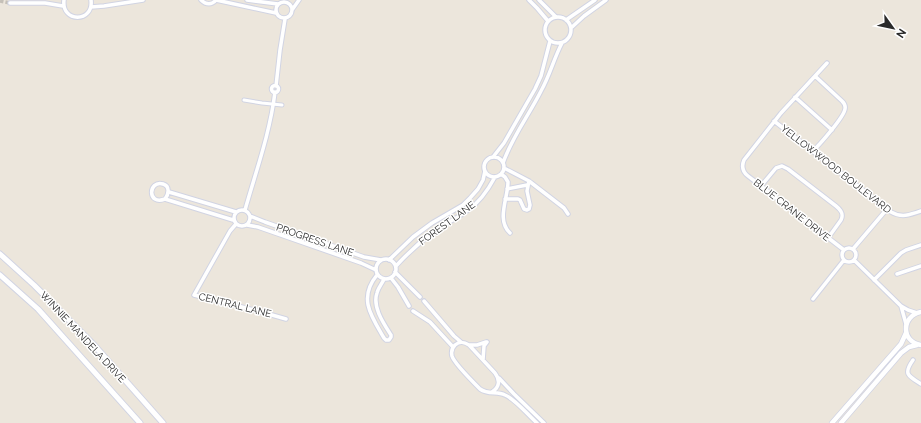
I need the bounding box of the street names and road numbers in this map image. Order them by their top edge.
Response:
street label: YELLOWWOOD BOULEVARD [779,123,893,215]
street label: BLUE CRANE DRIVE [752,177,832,243]
street label: FOREST LANE [417,199,477,247]
street label: PROGRESS LANE [275,222,355,258]
street label: WINNIE MANDELA DRIVE [38,289,128,385]
street label: CENTRAL LANE [198,291,272,319]

